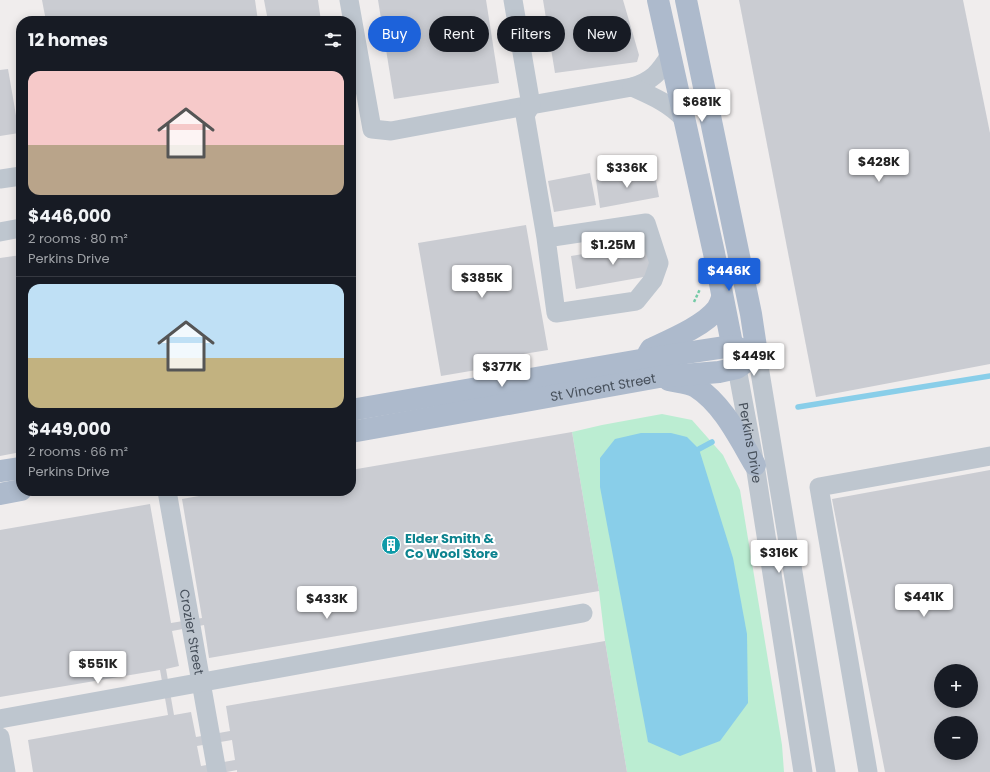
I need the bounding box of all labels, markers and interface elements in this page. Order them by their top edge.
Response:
chip: Buy [368,16,421,52]
chip: Rent [429,16,489,52]
chip: Filters [497,16,565,52]
chip: New [573,16,631,52]
text: 12 homes [28,28,108,52]
icon: filters [322,29,344,51]
pin: $681K [674,89,730,123]
text: $681K [682,92,722,111]
icon: home [150,97,222,169]
pin: $428K [851,149,907,183]
text: $428K [858,152,900,171]
pin: $336K [599,155,655,189]
text: $336K [606,158,648,177]
text: $446,000 [28,204,111,228]
text: 2 rooms · 80 m² [28,229,128,248]
pin: $1.25M [580,232,646,266]
text: $1.25M [591,235,635,254]
text: Perkins Drive [28,249,110,268]
pin: $446K [701,258,757,292]
text: $446K [707,261,751,280]
pin: $385K [454,265,510,299]
text: $385K [461,268,503,287]
icon: home [150,310,222,382]
pin: $449K [726,343,782,377]
text: $449K [732,346,776,365]
pin: $377K [474,354,530,388]
text: $377K [482,357,522,376]
street label: St Vincent Street [549,368,658,406]
street label: Perkins Drive [734,401,767,484]
text: $449,000 [28,417,111,441]
text: 2 rooms · 66 m² [28,442,128,461]
text: Perkins Drive [28,462,110,481]
place label: Elder Smith & Co Wool Store [405,529,498,563]
building icon: Elder Smith & Co Wool Store [380,534,402,556]
pin: $316K [751,540,807,574]
text: $316K [760,543,798,562]
pin: $441K [896,584,952,618]
pin: $433K [299,586,355,620]
street label: Crozier Street [175,587,209,676]
text: $441K [904,587,944,606]
text: $433K [306,589,348,608]
pin: $551K [70,651,126,685]
text: $551K [78,654,118,673]
map controls [934,664,978,760]
button: + [934,664,978,708]
button: − [934,716,978,760]

